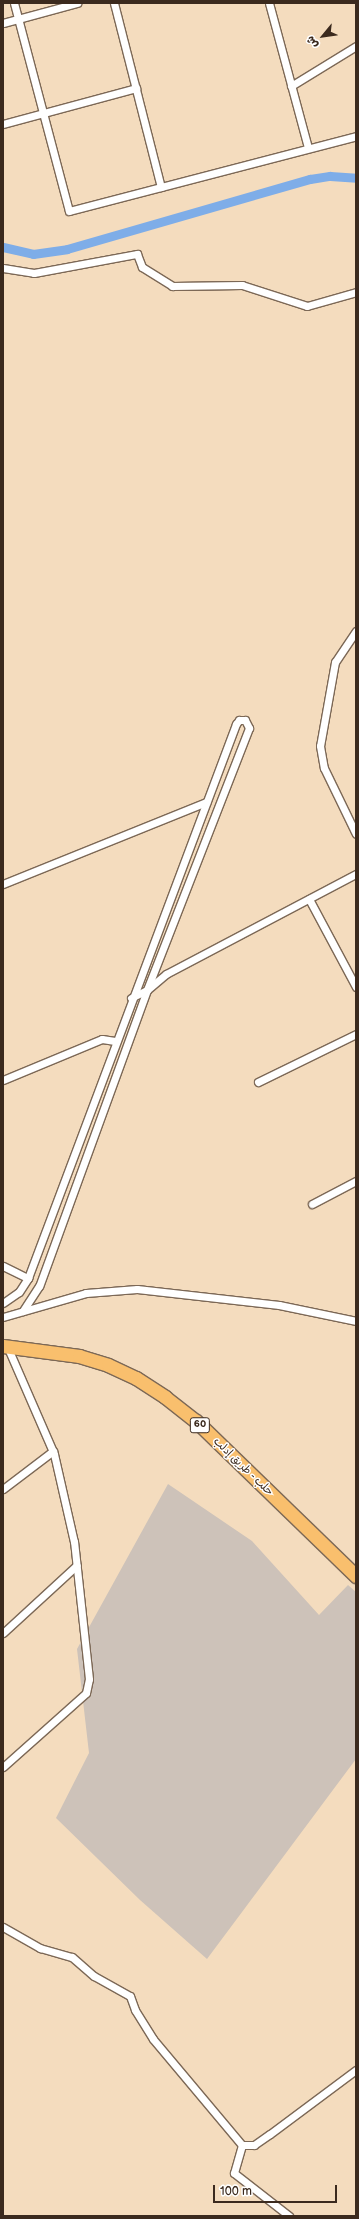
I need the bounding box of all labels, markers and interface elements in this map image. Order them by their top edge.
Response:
north arrow [303,16,343,56]
text: ش [303,34,321,51]
road number: 60 [189,1417,211,1433]
street label: حلب - طريق إدلب [210,1435,276,1499]
scale bar [215,2177,339,2203]
text: 100 m [220,2184,252,2199]

